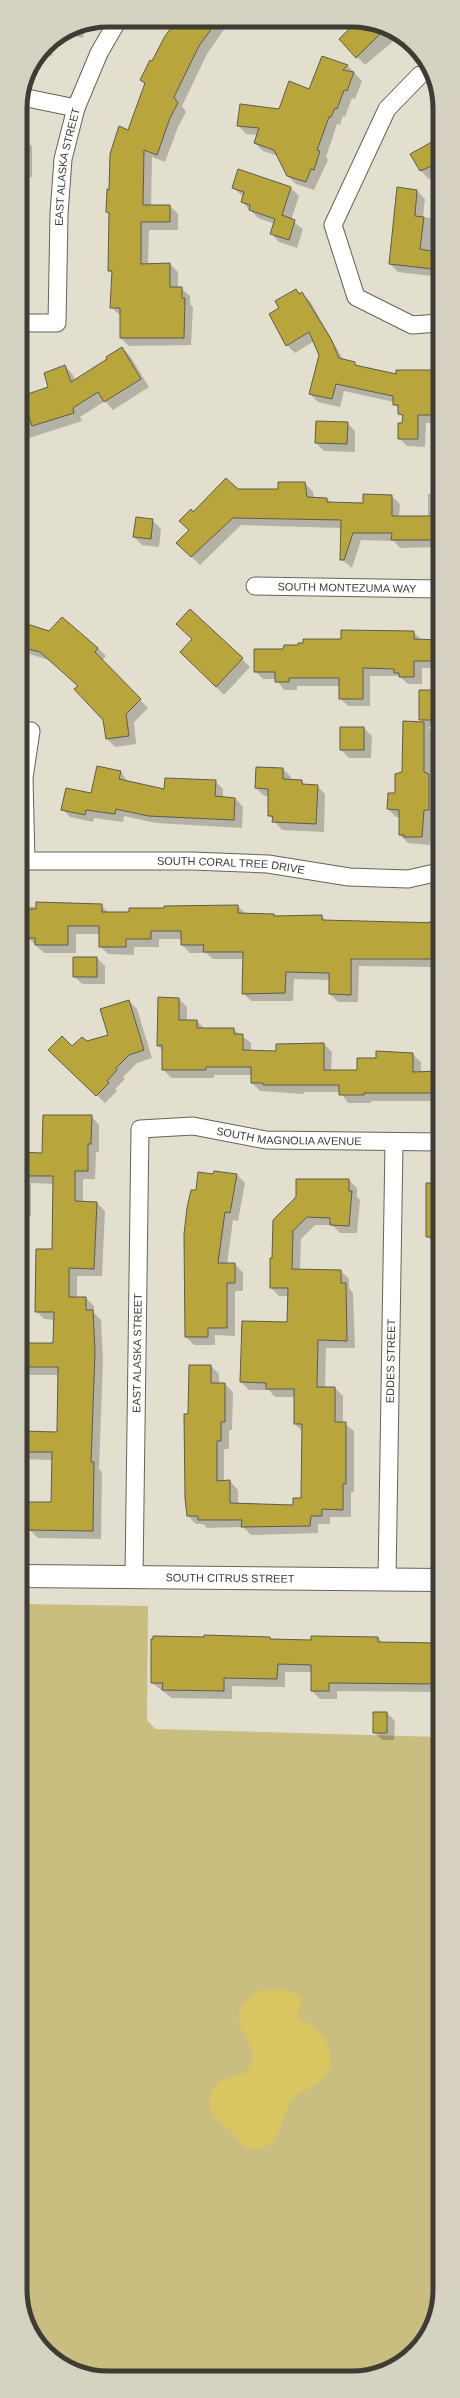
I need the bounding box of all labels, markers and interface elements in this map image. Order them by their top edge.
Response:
street label: EAST ALASKA STREET [53,106,82,226]
street label: SOUTH MONTEZUMA WAY [277,580,417,595]
street label: SOUTH CORAL TREE DRIVE [157,855,305,876]
street label: SOUTH MAGNOLIA AVENUE [215,1125,362,1147]
street label: EAST ALASKA STREET [130,1293,144,1413]
street label: EDDES STREET [384,1318,397,1403]
street label: SOUTH CITRUS STREET [165,1571,295,1585]

